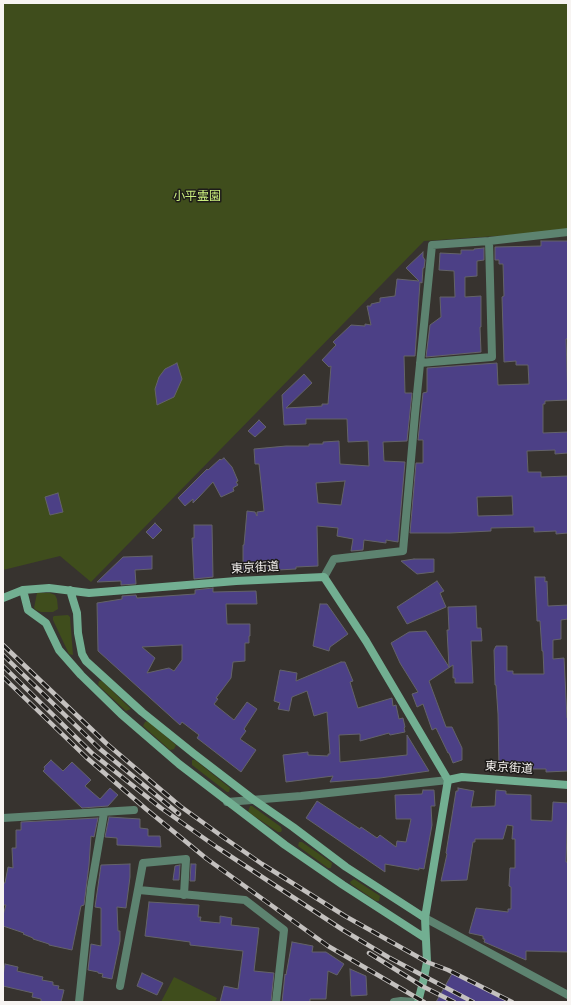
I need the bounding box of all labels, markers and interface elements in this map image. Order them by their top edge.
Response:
park label: 小平霊園 [173,190,221,204]
street label: 東京街道 [231,560,279,576]
street label: 東京街道 [485,759,533,777]

